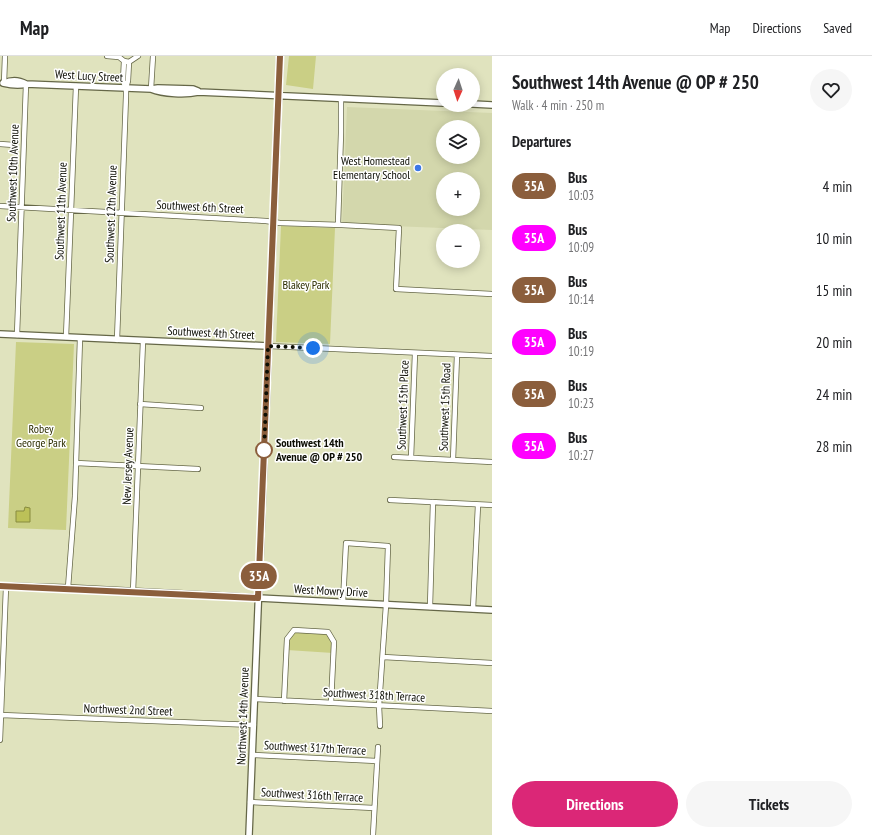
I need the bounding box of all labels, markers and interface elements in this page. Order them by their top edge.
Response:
text: Map [20,16,49,40]
text: Map [710,19,730,37]
text: Directions [752,19,801,37]
text: Saved [823,19,852,37]
street label: West Lucy Street [55,66,124,85]
north arrow [436,68,480,112]
map controls [436,68,480,268]
button: heart [810,69,852,111]
text: Southwest 14th Avenue @ OP # 250 [512,70,759,94]
text: Walk · 4 min · 250 m [512,97,604,114]
button: layers [436,120,480,164]
street label: Southwest 10th Avenue [3,124,22,222]
text: Departures [512,132,571,151]
place label: West Homestead Elementary School [333,153,410,182]
street label: Southwest 11th Avenue [51,162,70,260]
marker: West Homestead Elementary School [413,163,423,173]
street label: Southwest 12th Avenue [101,165,120,263]
text: Bus [568,168,587,187]
button: + [436,172,480,216]
text: 35A [524,177,544,195]
text: 4 min [822,177,852,196]
text: 10:03 [568,187,594,204]
street label: Southwest 6th Street [156,197,245,216]
text: Bus [568,220,587,239]
button: − [436,224,480,268]
text: 35A [524,229,544,247]
text: 10 min [816,229,852,248]
text: 10:09 [568,239,594,256]
text: Bus [568,272,587,291]
park label: Blakey Park [282,277,330,292]
text: 35A [524,281,544,299]
text: 15 min [816,281,852,300]
text: 10:14 [568,291,594,308]
street label: Southwest 4th Street [167,323,256,342]
text: Bus [568,324,587,343]
text: 35A [524,333,544,351]
text: 20 min [816,333,852,352]
your location [303,338,323,358]
text: 10:19 [568,343,594,360]
street label: Southwest 15th Place [393,360,412,450]
street label: Southwest 15th Road [435,363,454,451]
text: Bus [568,376,587,395]
text: 35A [524,385,544,403]
text: 24 min [816,385,852,404]
text: 10:23 [568,395,594,412]
park label: Robey George Park [16,421,66,450]
street label: New Jersey Avenue [119,427,136,505]
text: Bus [568,428,587,447]
place label: Southwest 14th Avenue @ OP # 250 [275,435,363,464]
text: 35A [524,437,544,455]
text: 28 min [816,437,852,456]
marker: Southwest 14th Avenue @ OP # 250 [255,441,273,459]
text: 10:27 [568,447,594,464]
line badge: 35A [236,563,282,589]
text: 35A [249,567,269,585]
street label: West Mowry Drive [294,581,368,600]
street label: Northwest 14th Avenue [233,667,252,765]
street label: Southwest 318th Terrace [322,684,426,705]
street label: Northwest 2nd Street [83,700,173,719]
street label: Southwest 317th Terrace [264,737,367,758]
button: Directions [512,781,678,827]
button: Tickets [686,781,852,827]
street label: Southwest 316th Terrace [260,784,364,805]

